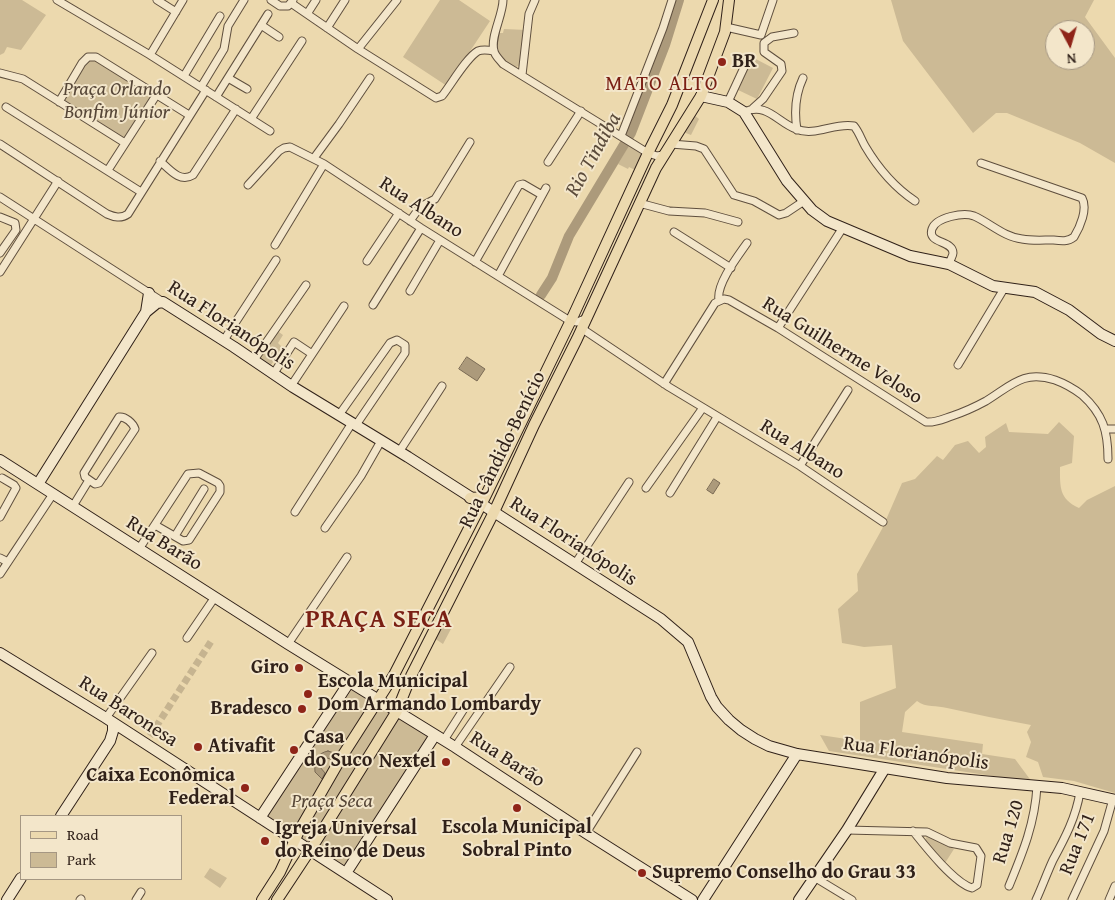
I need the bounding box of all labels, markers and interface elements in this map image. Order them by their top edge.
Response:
north arrow [1045,20,1095,70]
text: N [1066,48,1077,69]
place label: BR [732,50,757,74]
marker: BR [716,56,728,68]
district label: MATO ALTO [604,72,720,98]
park label: Praça Orlando Bonfim Júnior [63,78,171,125]
water label: Rio Tindiba [561,109,627,201]
street label: Rua Albano [375,172,467,244]
street label: Rua Florianópolis [163,276,299,376]
street label: Rua Guilherme Veloso [758,292,926,410]
street label: Rua Cândido Benício [455,368,551,532]
street label: Rua Albano [755,415,849,485]
street label: Rua Florianópolis [505,492,641,592]
street label: Rua Barão [122,511,206,577]
district label: PRAÇA SECA [304,606,454,636]
place label: Giro [251,656,289,680]
marker: Giro [293,662,305,674]
place label: Escola Municipal Dom Armando Lombardy [318,670,541,717]
street label: Rua Baronesa [74,671,182,753]
marker: Escola Municipal Dom Armando Lombardy [302,688,314,700]
place label: Bradesco [211,697,292,721]
marker: Bradesco [296,703,308,715]
place label: Casa do Suco [304,726,372,773]
street label: Rua Barão [465,727,549,793]
street label: Rua Florianópolis [842,732,990,776]
place label: Ativafit [208,735,275,759]
marker: Ativafit [192,741,204,753]
marker: Casa do Suco [288,744,300,756]
place label: Nextel [379,750,436,774]
marker: Nextel [440,756,452,768]
place label: Caixa Econômica Federal [86,764,235,811]
marker: Caixa Econômica Federal [239,782,251,794]
park label: Praça Seca [291,790,373,814]
street label: Rua 120 [988,797,1030,867]
marker: Escola Municipal Sobral Pinto [511,802,523,814]
street label: Rua 171 [1055,809,1101,879]
legend [20,815,182,880]
place label: Escola Municipal Sobral Pinto [442,816,592,863]
place label: Igreja Universal do Reino de Deus [275,817,425,864]
text: Road [67,824,98,845]
marker: Igreja Universal do Reino de Deus [259,835,271,847]
text: Park [67,849,96,870]
place label: Supremo Conselho do Grau 33 [652,861,916,885]
marker: Supremo Conselho do Grau 33 [636,867,648,879]

